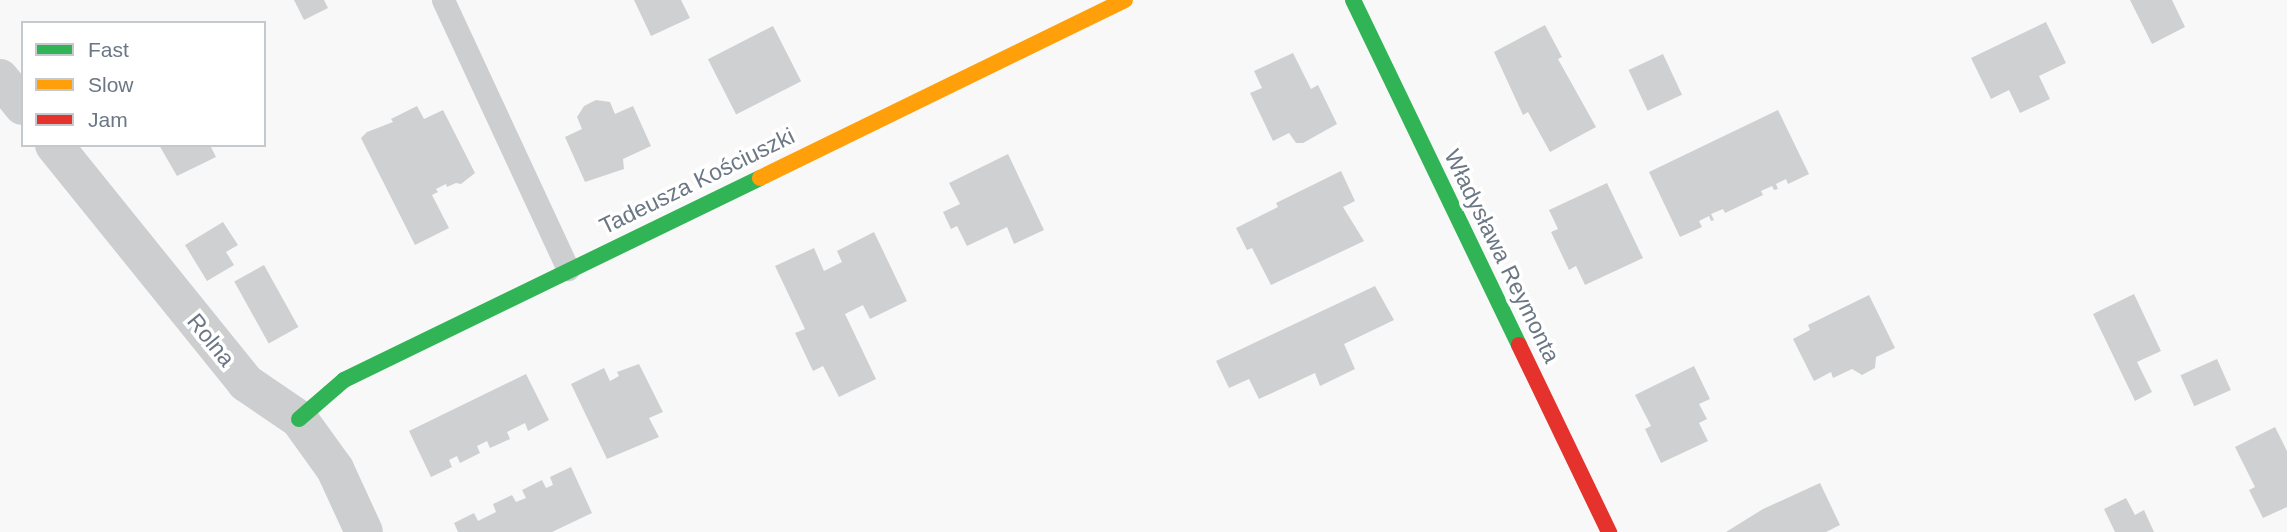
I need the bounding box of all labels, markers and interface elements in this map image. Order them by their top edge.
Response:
legend [21,21,266,147]
text: Fast [88,38,129,61]
text: Slow [88,73,134,96]
text: Jam [88,108,128,131]
street label: Tadeusza Kościuszki [595,122,799,240]
street label: Władysława Reymonta [1438,145,1566,367]
street label: Rolna [181,308,241,372]

